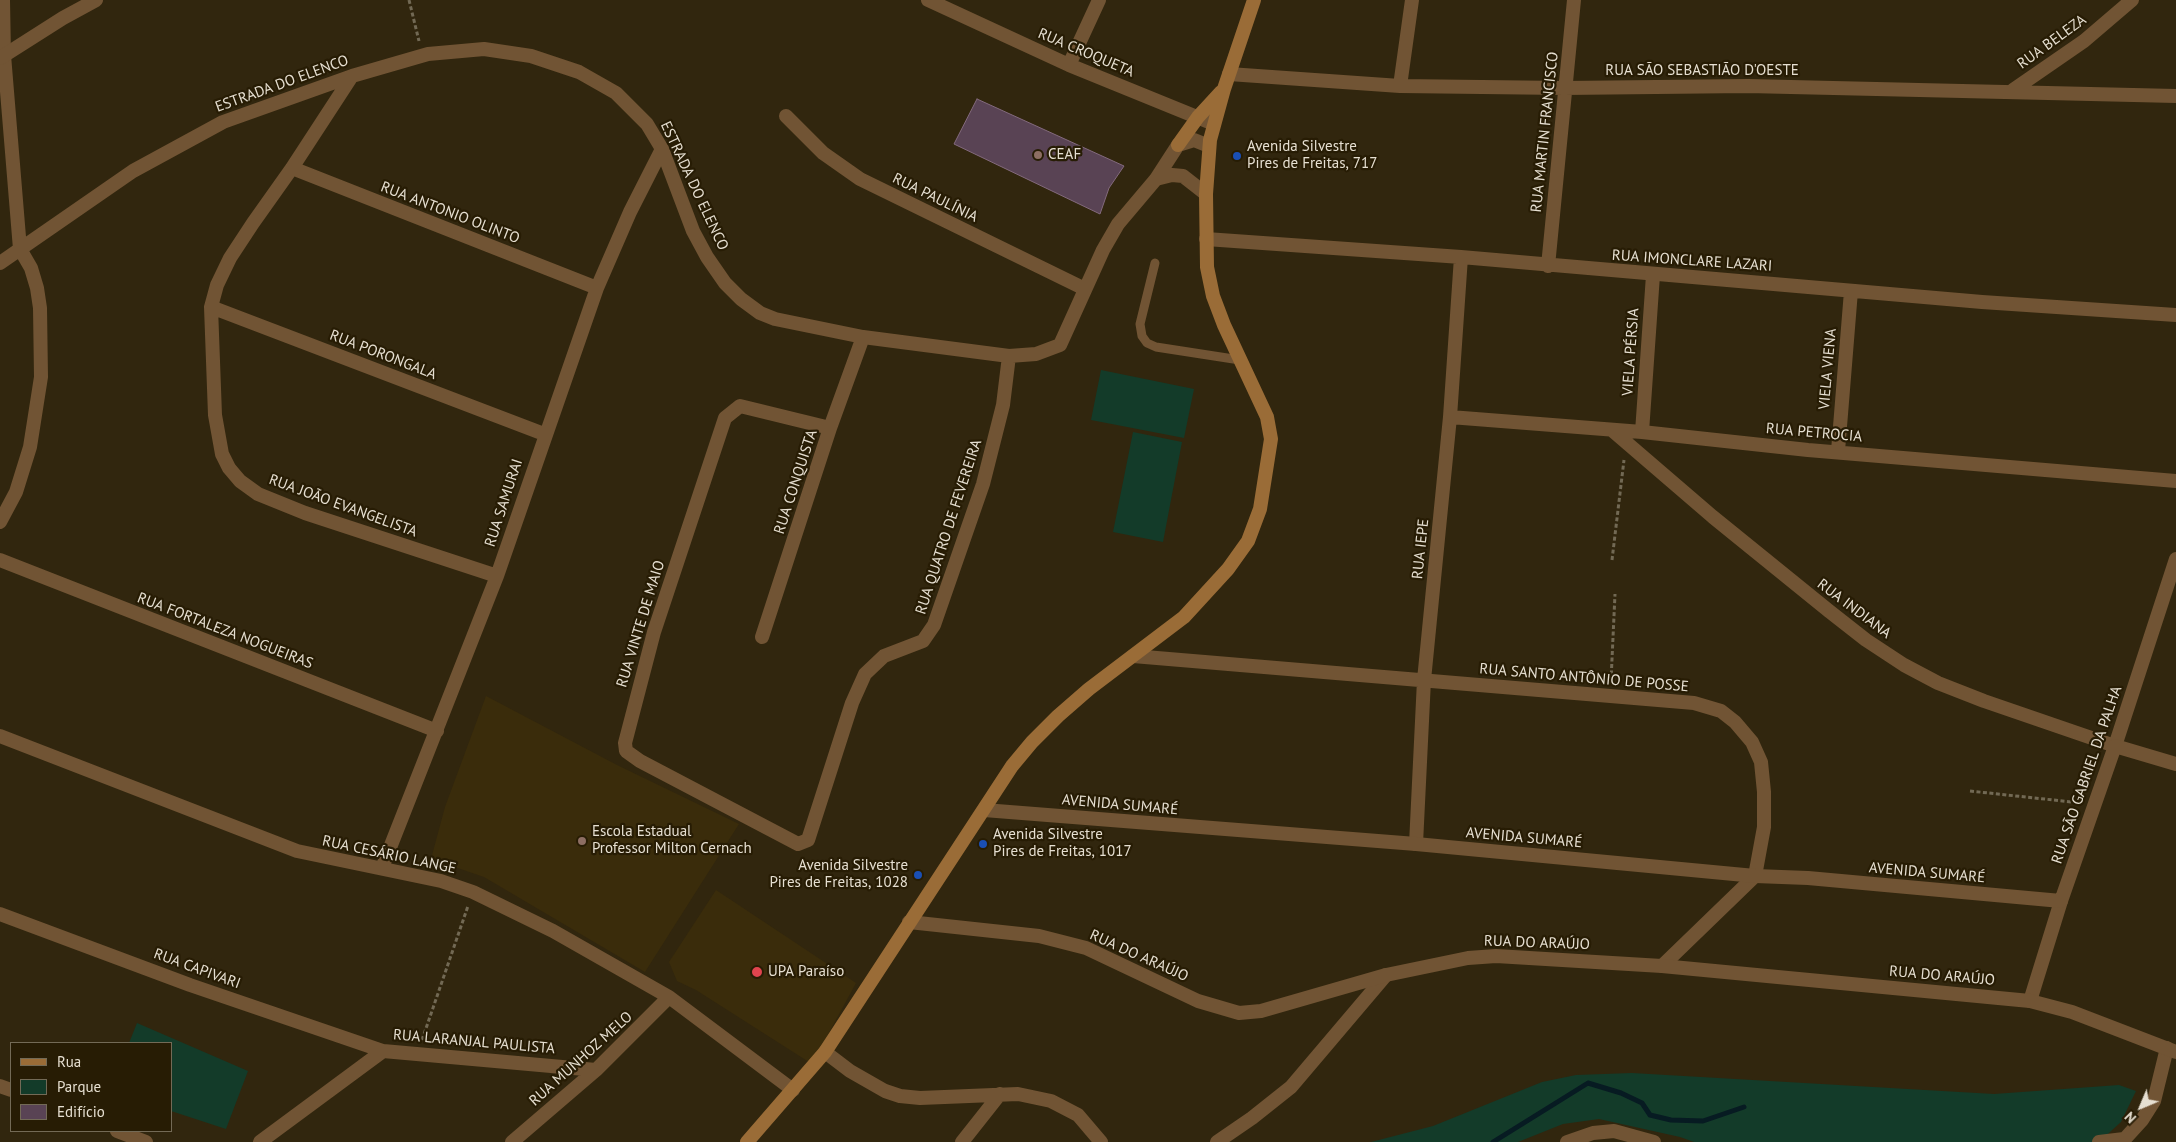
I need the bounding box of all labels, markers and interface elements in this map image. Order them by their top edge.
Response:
street label: RUA BELEZA [2014,11,2090,73]
street label: RUA CROQUETA [1035,25,1137,81]
street label: RUA MARTIN FRANCISCO [1528,51,1562,213]
street label: ESTRADA DO ELENCO [213,52,351,116]
street label: RUA SÃO SEBASTIÃO D'OESTE [1605,62,1799,80]
street label: ESTRADA DO ELENCO [656,119,732,253]
place label: Avenida Silvestre Pires de Freitas, 717 [1247,138,1377,173]
place label: CEAF [1048,146,1081,164]
marker: CEAF [1032,149,1044,161]
marker: Avenida Silvestre Pires de Freitas, 717 [1231,150,1243,162]
street label: RUA PAULÍNIA [889,170,981,226]
street label: RUA ANTONIO OLINTO [378,178,522,248]
street label: RUA IMONCLARE LAZARI [1611,246,1773,276]
street label: VIELA PÉRSIA [1619,307,1643,397]
street label: RUA PORONGALA [327,326,439,384]
street label: VIELA VIENA [1815,328,1841,410]
street label: RUA PETROCIA [1765,420,1863,446]
street label: RUA CONQUISTA [771,428,821,536]
street label: RUA QUATRO DE FEVEREIRA [912,437,986,617]
street label: RUA SAMURAI [481,457,527,549]
street label: RUA JOÃO EVANGELISTA [266,471,420,541]
street label: RUA IEPE [1409,518,1433,580]
street label: RUA VINTE DE MAIO [613,558,669,690]
street label: RUA INDIANA [1814,575,1894,643]
street label: RUA FORTALEZA NOGUEIRAS [134,589,316,673]
street label: RUA SANTO ANTÔNIO DE POSSE [1479,660,1689,696]
street label: RUA SÃO GABRIEL DA PALHA [2048,684,2126,866]
street label: AVENIDA SUMARÉ [1061,791,1179,819]
place label: Escola Estadual Professor Milton Cernach [592,823,752,858]
street label: AVENIDA SUMARÉ [1465,824,1583,852]
place label: Avenida Silvestre Pires de Freitas, 1017 [993,826,1132,861]
street label: RUA CESÁRIO LANGE [320,832,458,878]
marker: Escola Estadual Professor Milton Cernach [576,835,588,847]
marker: Avenida Silvestre Pires de Freitas, 1017 [977,838,989,850]
place label: Avenida Silvestre Pires de Freitas, 1028 [769,857,908,892]
street label: AVENIDA SUMARÉ [1868,859,1986,887]
marker: Avenida Silvestre Pires de Freitas, 1028 [912,869,924,881]
street label: RUA DO ARAÚJO [1087,926,1191,986]
street label: RUA DO ARAÚJO [1484,932,1590,954]
street label: RUA CAPIVARI [151,945,243,993]
street label: RUA DO ARAÚJO [1888,962,1996,990]
place label: UPA Paraíso [768,963,844,981]
marker: UPA Paraíso [750,965,764,979]
street label: RUA MUNHOZ MELO [526,1008,636,1110]
street label: RUA LARANJAL PAULISTA [392,1026,556,1058]
legend [10,1042,172,1132]
text: Rua [57,1052,81,1071]
text: Parque [57,1077,101,1096]
north arrow [2116,1082,2166,1132]
text: Edifício [57,1102,105,1121]
text: N [2121,1108,2140,1127]

